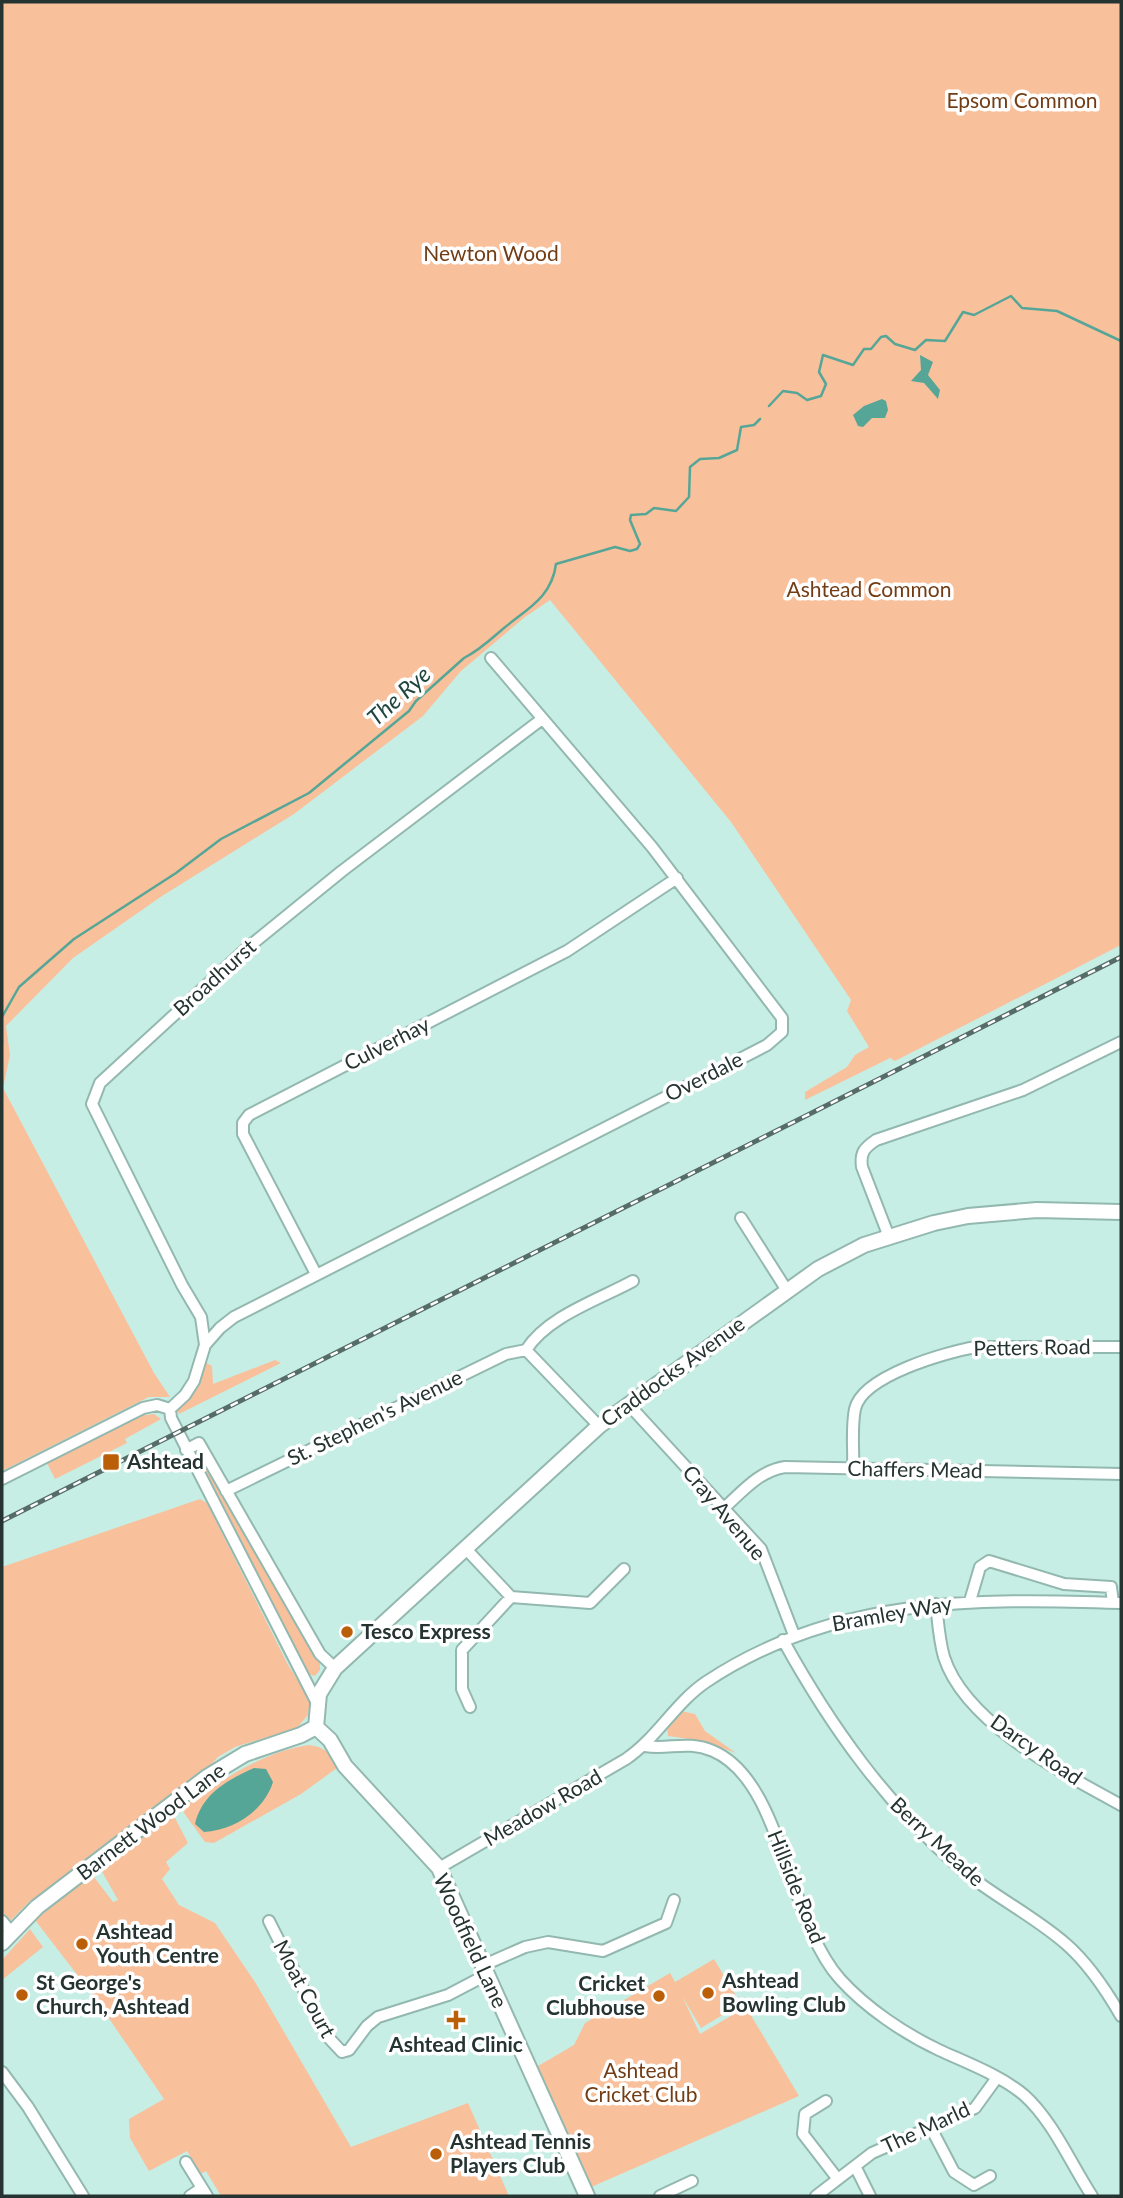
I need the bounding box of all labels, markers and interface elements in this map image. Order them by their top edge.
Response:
park label: Epsom Common [946,87,1098,112]
park label: Newton Wood [423,240,559,265]
park label: Ashtead Common [787,576,951,601]
water label: The Rye [361,659,436,731]
street label: Broadhurst [168,933,261,1020]
street label: Culverhay [339,1010,433,1075]
street label: Overdale [660,1045,746,1106]
street label: Craddocks Avenue [595,1310,749,1431]
street label: Petters Road [973,1333,1091,1360]
street label: St. Stephen's Avenue [283,1363,466,1470]
place label: Ashtead [126,1448,204,1473]
marker: Ashtead [101,1452,121,1472]
street label: Chaffers Mead [847,1455,983,1482]
street label: Cray Avenue [678,1460,772,1565]
street label: Bramley Way [830,1590,954,1635]
place label: Tesco Express [361,1618,491,1643]
marker: Tesco Express [339,1624,355,1640]
street label: Darcy Road [986,1708,1087,1789]
street label: Barnett Wood Lane [71,1757,229,1885]
street label: Meadow Road [479,1763,606,1851]
street label: Berry Meade [886,1791,990,1891]
street label: Hillside Road [763,1826,831,1947]
street label: Woodfield Lane [429,1869,513,2012]
place label: Ashtead Youth Centre [95,1918,219,1967]
street label: Moat Court [269,1935,342,2042]
marker: Ashtead Youth Centre [74,1936,90,1952]
place label: Ashtead Bowling Club [721,1967,846,2016]
place label: St George's Church, Ashtead [36,1969,189,2018]
place label: Cricket Clubhouse [546,1970,645,2019]
marker: Ashtead Bowling Club [700,1985,716,2001]
marker: St George's Church, Ashtead [14,1987,30,2003]
marker: Cricket Clubhouse [651,1988,667,2004]
marker: Ashtead Clinic [446,2010,466,2030]
place label: Ashtead Clinic [388,2031,523,2056]
park label: Ashtead Cricket Club [584,2057,698,2106]
street label: The Marld [877,2095,973,2158]
place label: Ashtead Tennis Players Club [449,2128,591,2177]
marker: Ashtead Tennis Players Club [428,2146,444,2162]

